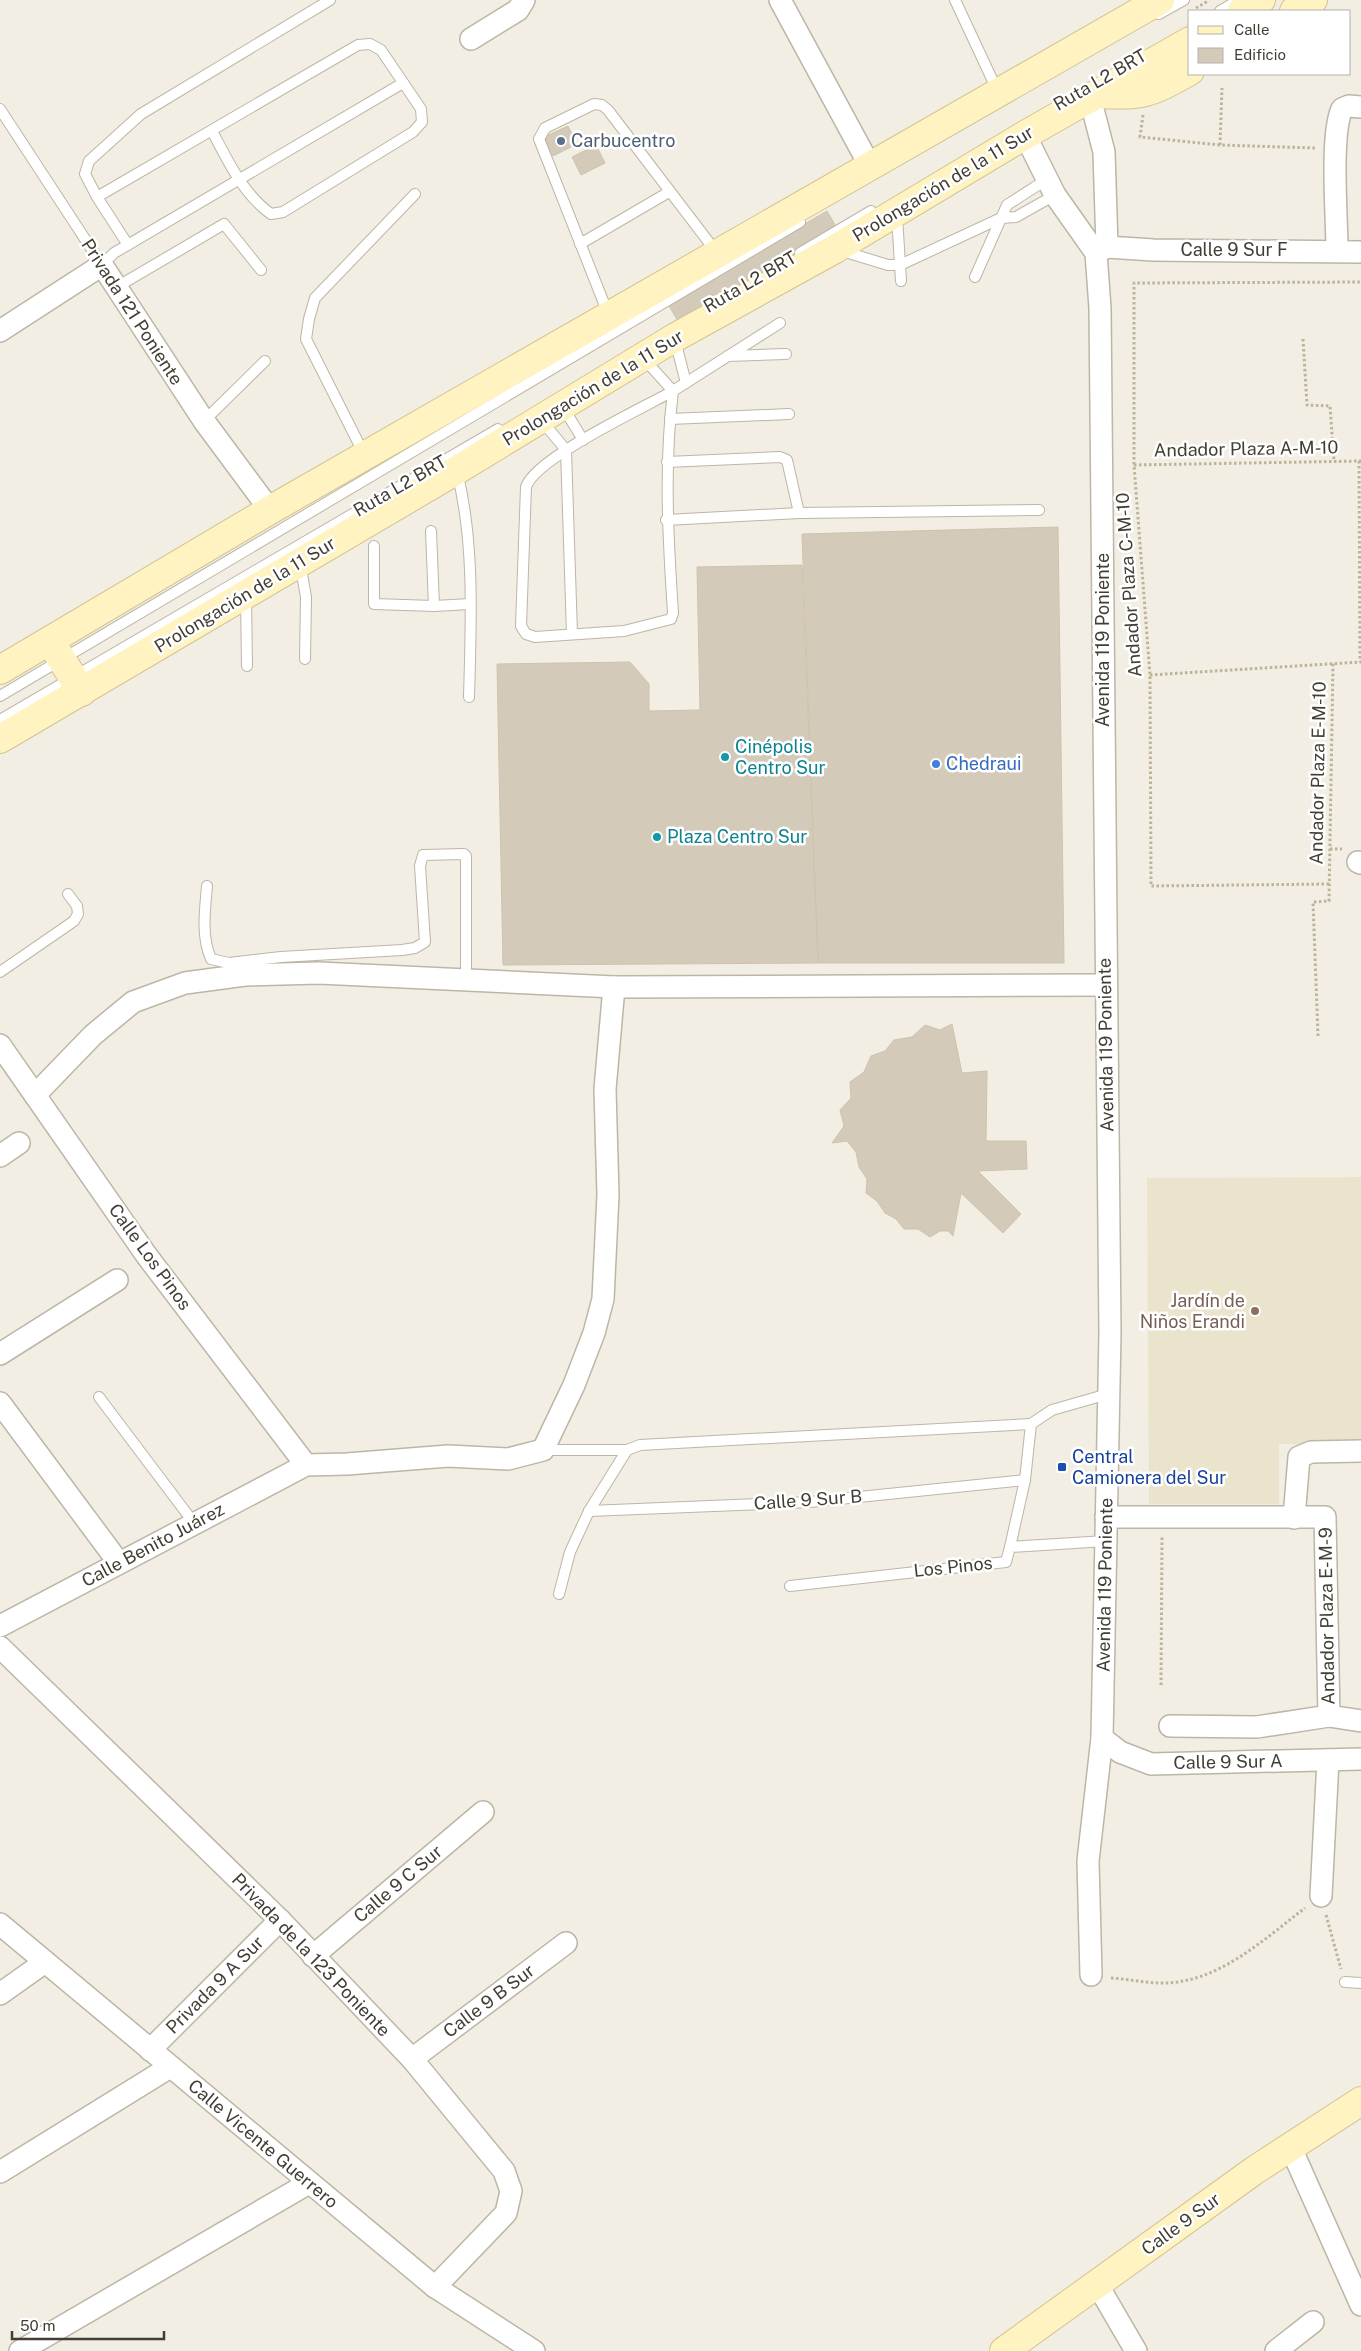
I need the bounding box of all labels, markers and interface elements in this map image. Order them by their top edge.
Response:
legend [1188,10,1351,75]
text: Calle [1234,21,1270,38]
street label: Ruta L2 BRT [1049,44,1150,115]
text: Edificio [1234,46,1286,63]
street label: Prolongación de la 11 Sur [848,121,1037,246]
place label: Carbucentro [571,130,675,151]
marker: Carbucentro [555,135,567,147]
street label: Privada 121 Poniente [77,235,188,389]
street label: Calle 9 Sur F [1180,239,1288,260]
street label: Ruta L2 BRT [699,246,800,317]
street label: Prolongación de la 11 Sur [498,325,687,450]
street label: Andador Plaza A-M-10 [1153,436,1339,461]
street label: Ruta L2 BRT [349,450,450,521]
street label: Andador Plaza C-M-10 [1112,492,1145,678]
street label: Prolongación de la 11 Sur [150,532,339,657]
street label: Avenida 119 Poniente [1092,553,1113,727]
street label: Andador Plaza E-M-10 [1305,681,1330,865]
place label: Cinépolis Centro Sur [735,736,826,778]
marker: Cinépolis Centro Sur [719,751,731,763]
place label: Chedraui [946,753,1022,774]
marker: Chedraui [930,758,942,770]
place label: Plaza Centro Sur [667,826,807,847]
marker: Plaza Centro Sur [651,831,663,843]
street label: Avenida 119 Poniente [1093,958,1118,1132]
street label: Calle Los Pinos [105,1200,196,1314]
place label: Jardín de Niños Erandi [1140,1290,1245,1332]
marker: Jardín de Niños Erandi [1249,1305,1261,1317]
place label: Central Camionera del Sur [1072,1446,1226,1488]
marker: Central Camionera del Sur [1056,1461,1068,1473]
street label: Calle 9 Sur B [753,1485,863,1514]
street label: Calle Benito Juárez [78,1498,228,1591]
street label: Avenida 119 Poniente [1092,1498,1117,1672]
street label: Andador Plaza E-M-9 [1314,1527,1339,1705]
street label: Los Pinos [912,1552,993,1581]
street label: Calle 9 Sur A [1173,1750,1283,1773]
street label: Calle 9 C Sur [349,1841,446,1927]
street label: Privada de la 123 Poniente [228,1869,395,2041]
street label: Privada 9 A Sur [162,1932,268,2038]
street label: Calle 9 B Sur [439,1960,538,2042]
street label: Calle Vicente Guerrero [184,2075,343,2212]
street label: Calle 9 Sur [1137,2188,1224,2259]
scale bar [12,2308,165,2340]
text: 50 m [20,2317,55,2334]

